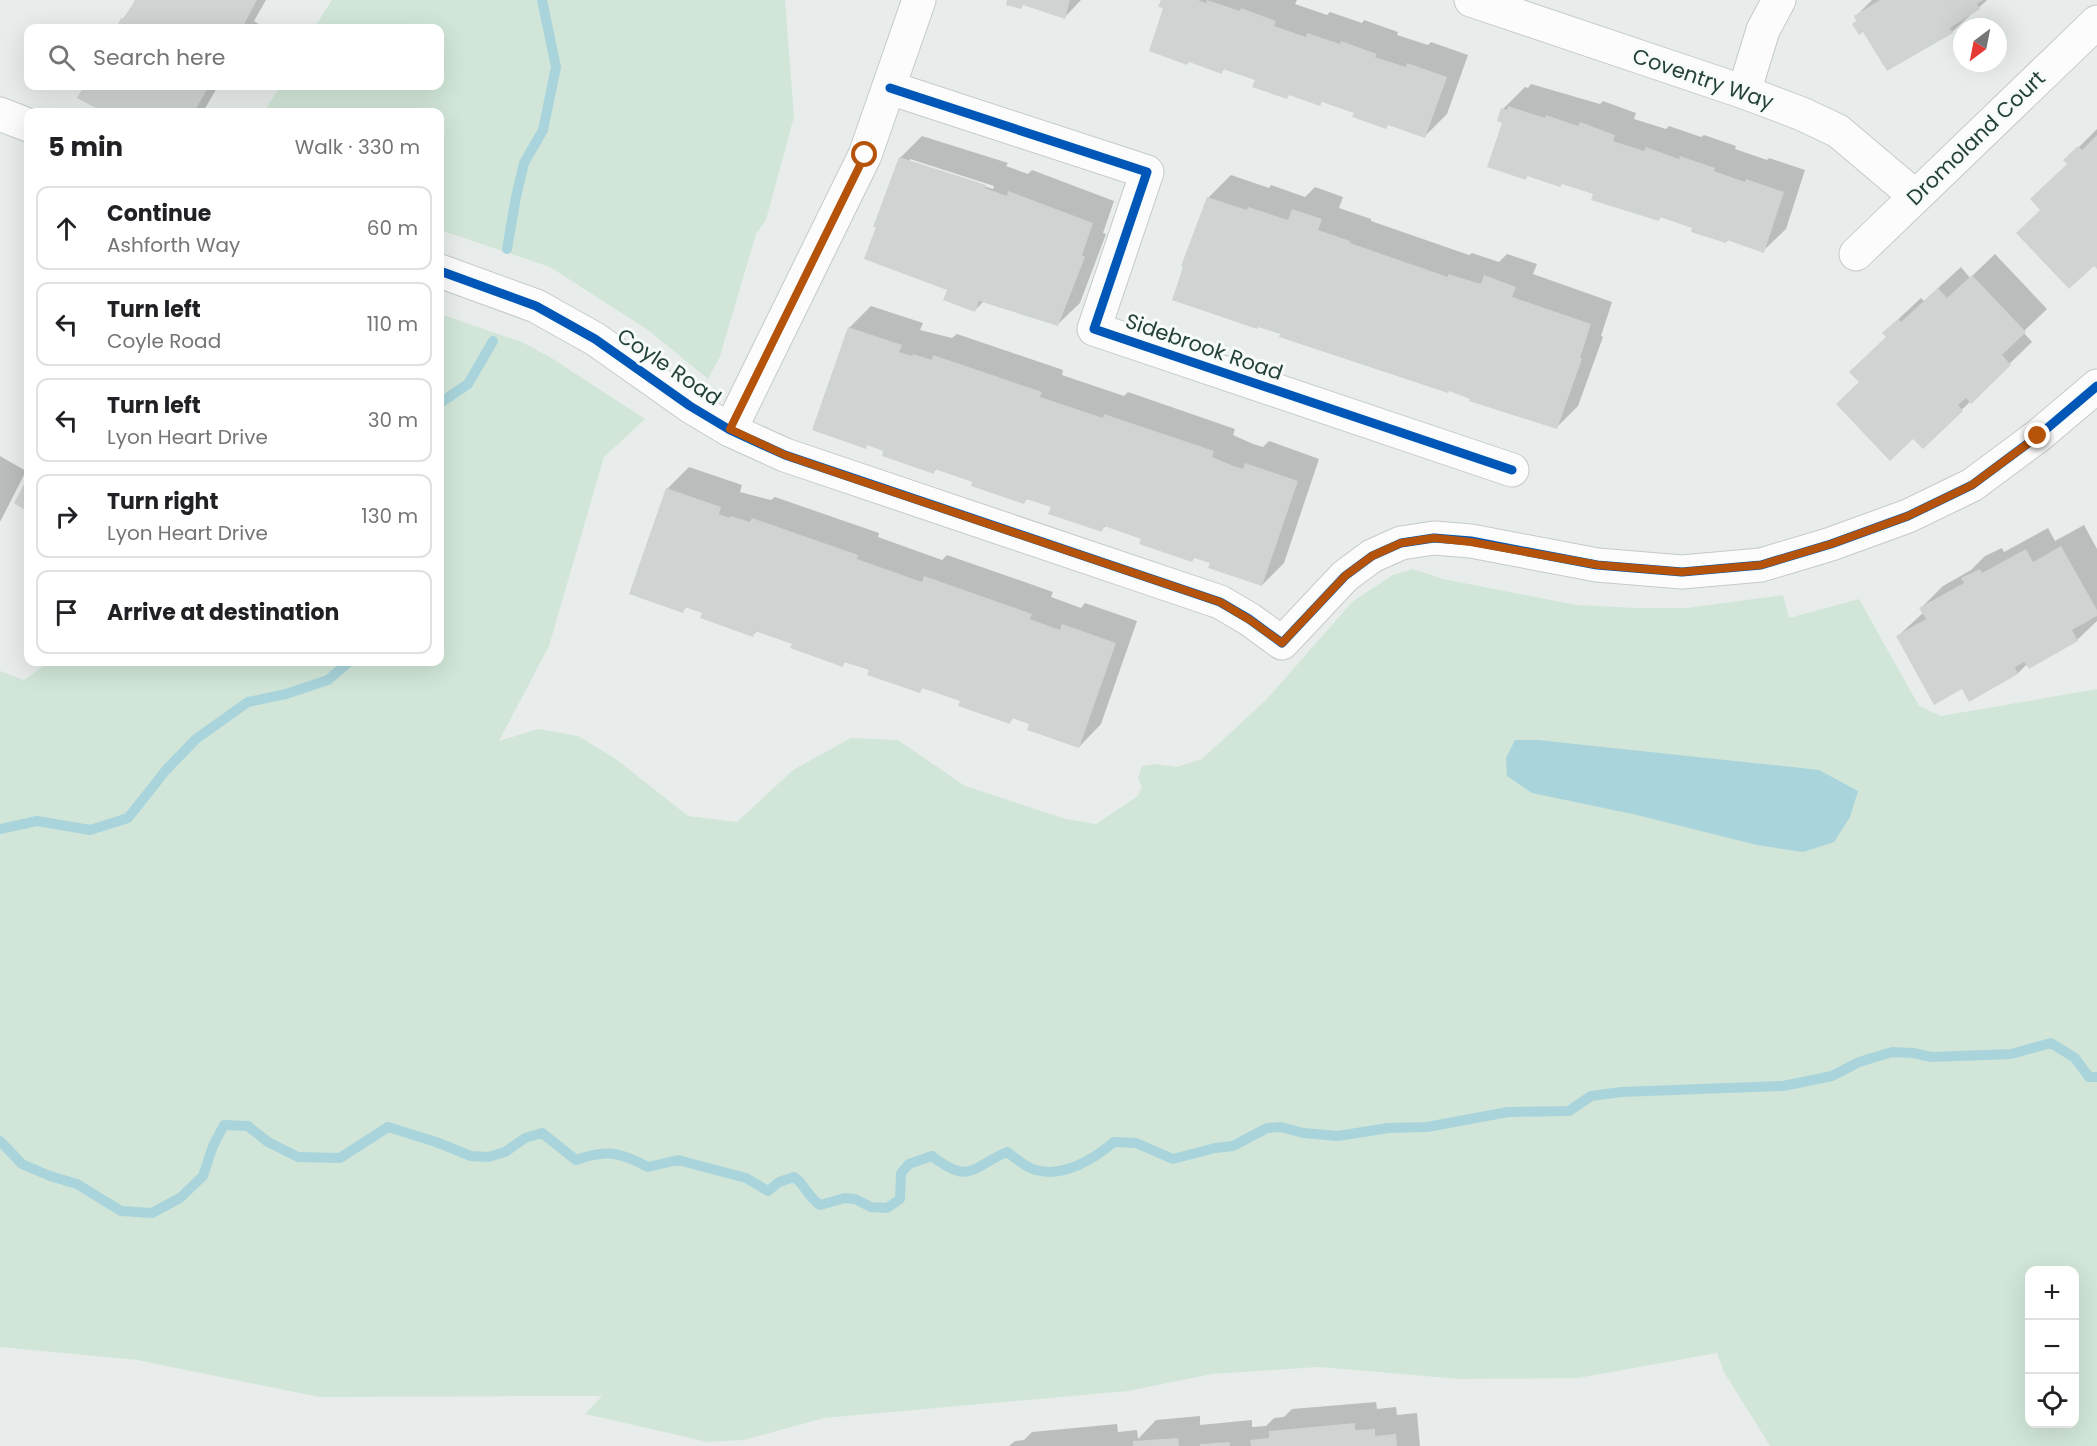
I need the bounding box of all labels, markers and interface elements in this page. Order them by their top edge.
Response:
north arrow [1953,18,2007,72]
search box [24,24,444,90]
icon: search [45,41,78,74]
street label: Coventry Way [1629,41,1778,116]
text: Search here [93,42,226,73]
street label: Dromoland Court [1900,64,2051,211]
text: 5 min [48,129,123,165]
text: Walk · 330 m [295,133,420,161]
route start [851,141,877,167]
text: Continue [107,198,211,229]
icon: ahead [50,212,83,245]
text: 60 m [367,214,418,242]
text: Ashforth Way [107,231,240,259]
text: Turn left [107,294,201,325]
street label: Sidebrook Road [1122,306,1287,387]
icon: left [50,308,83,341]
text: 110 m [367,310,418,338]
street label: Coyle Road [611,321,727,412]
text: Coyle Road [107,327,221,355]
text: Turn left [107,390,201,421]
icon: left [50,404,83,437]
text: 30 m [368,406,418,434]
route end [2024,422,2050,448]
text: Lyon Heart Drive [107,423,268,451]
text: Turn right [107,486,218,517]
icon: right [50,500,83,533]
text: 130 m [361,502,418,530]
text: Lyon Heart Drive [107,519,268,547]
icon: arrive [50,596,83,629]
text: Arrive at destination [107,597,339,628]
map controls [2025,1266,2079,1428]
button: + [2025,1266,2079,1320]
button: − [2025,1320,2079,1374]
button: locate [2025,1374,2079,1428]

